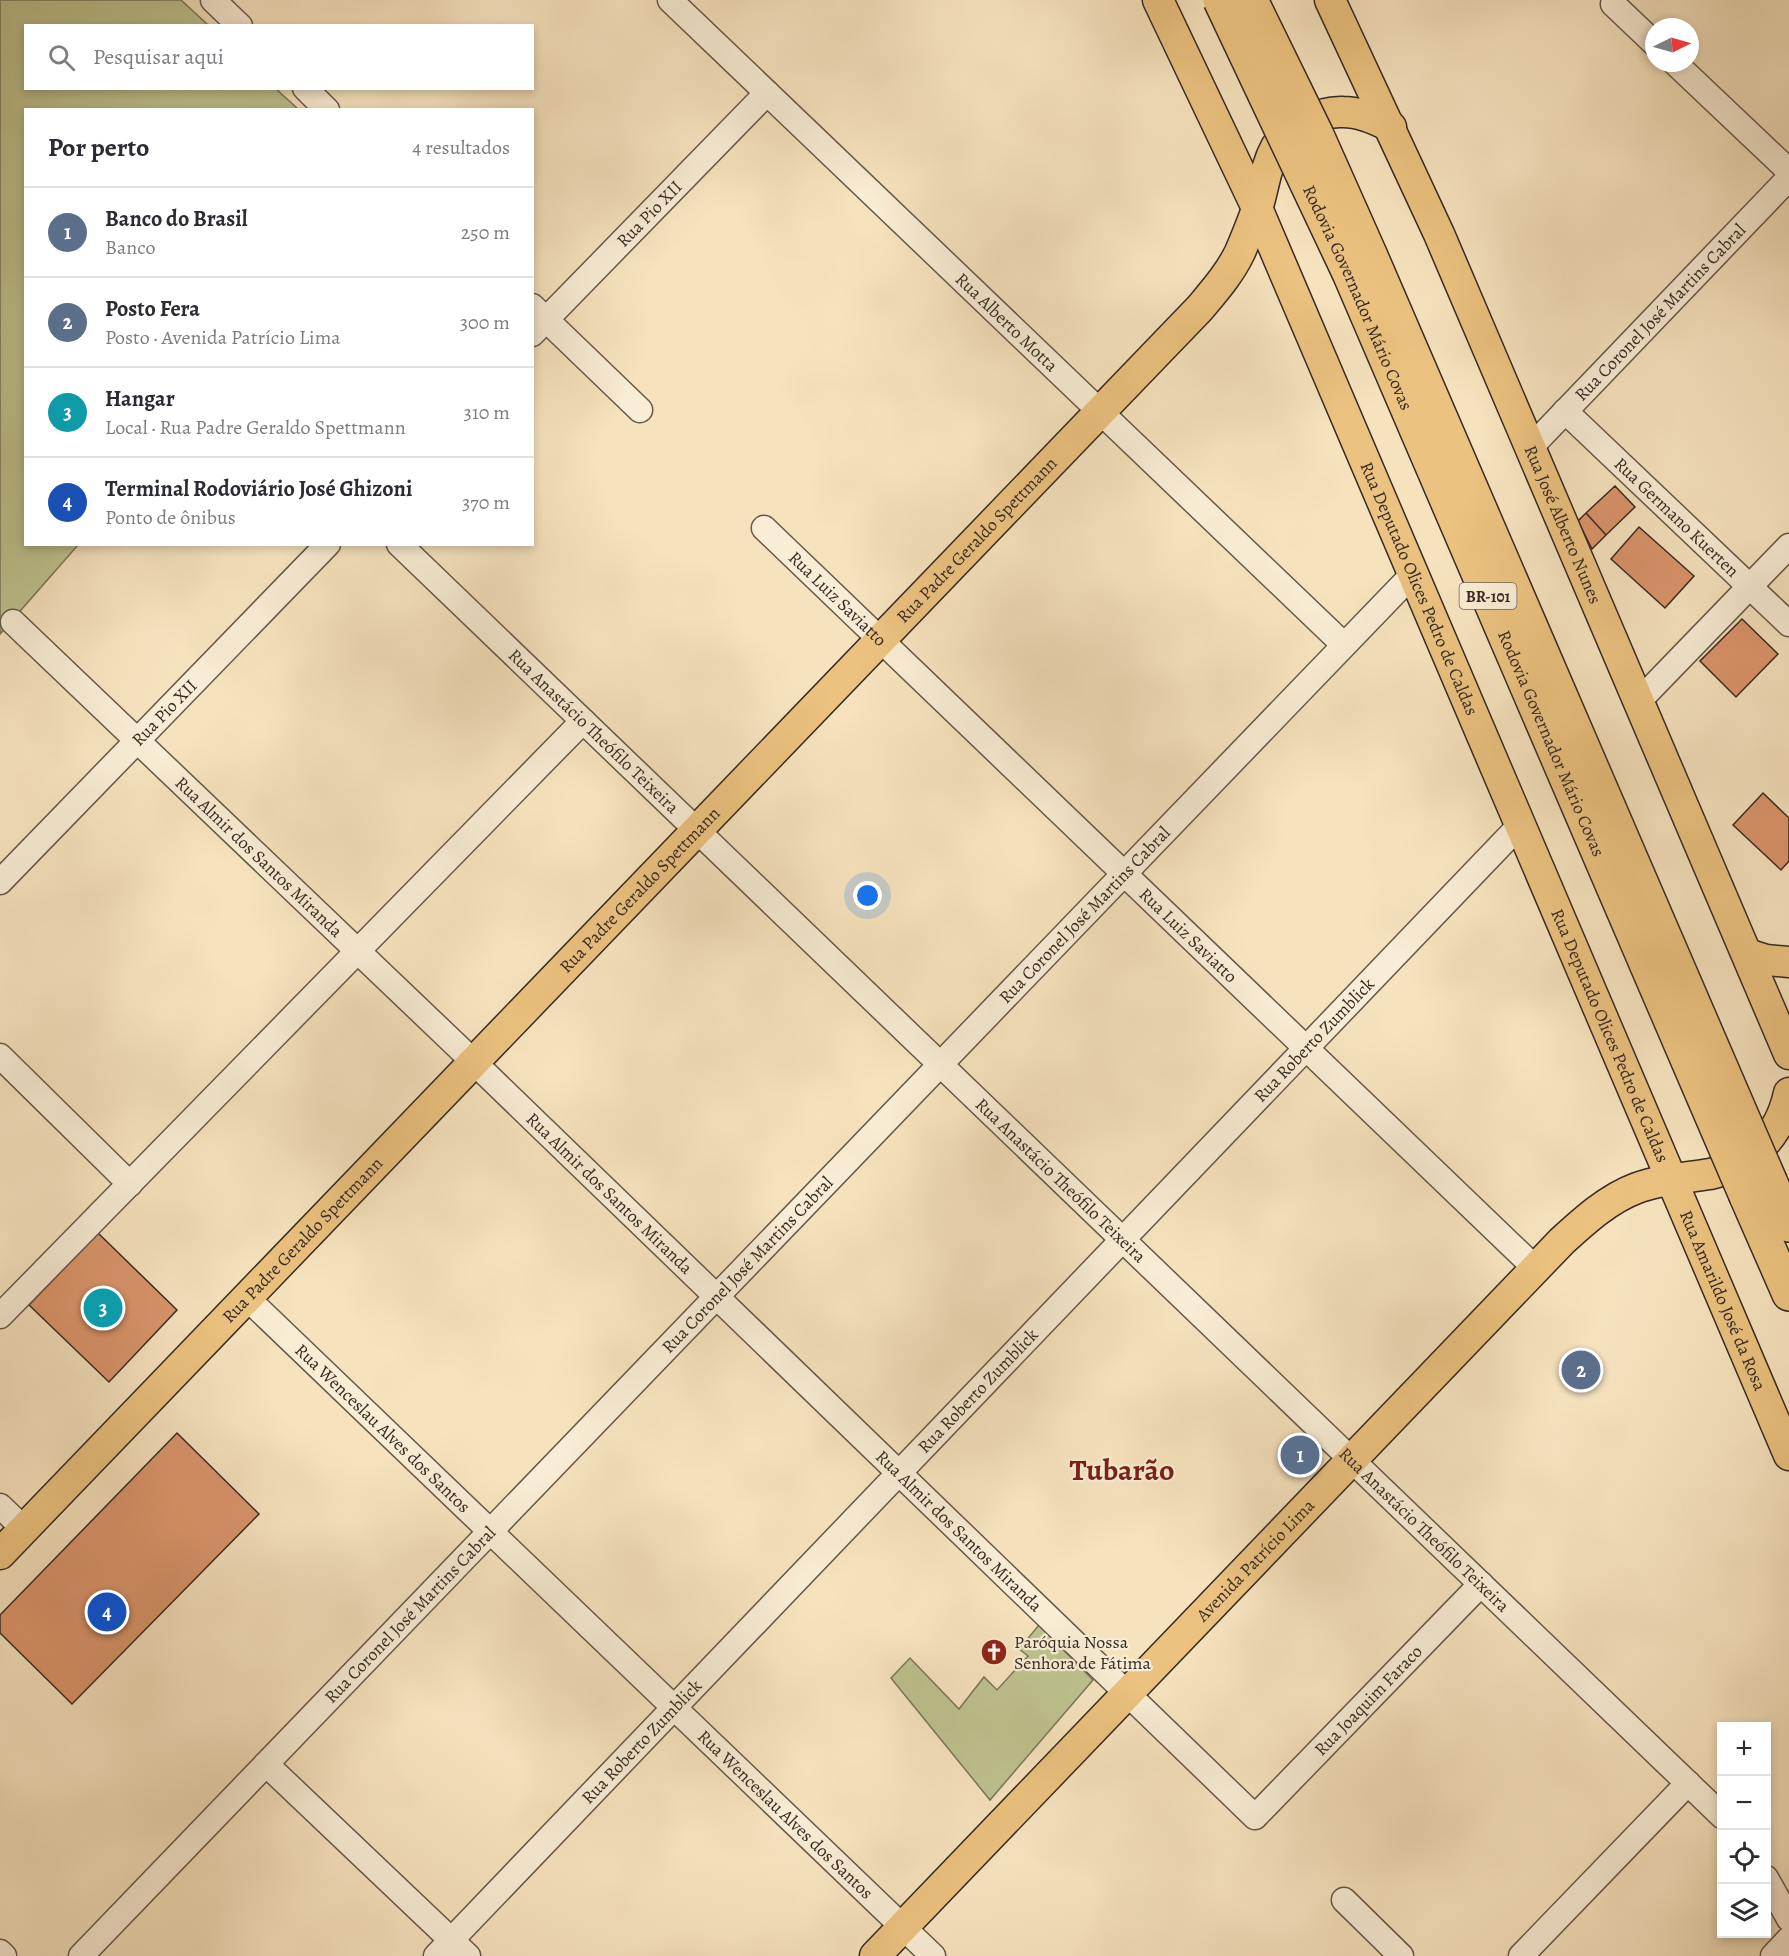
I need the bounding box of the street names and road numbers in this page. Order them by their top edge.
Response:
street label: Rua Pio XII [611,175,687,252]
street label: Rodovia Governador Mário Covas [1297,181,1419,414]
street label: Rua Coronel José Martins Cabral [1569,218,1751,406]
street label: Rua Alberto Motta [950,267,1064,377]
street label: Rua José Alberto Nunes [1519,441,1607,608]
street label: Rua Padre Geraldo Spettmann [891,452,1062,628]
street label: Rua Germano Kuerten [1609,452,1744,582]
street label: Rua Deputado Olices Pedro de Caldas [1355,458,1484,719]
street label: Rua Luiz Saviatto [783,546,892,651]
road number: BR-101 [1460,583,1516,609]
street label: Rodovia Governador Mário Covas [1492,626,1611,860]
street label: Rua Anastácio Theófilo Teixeira [503,643,685,819]
street label: Rua Pio XII [126,674,202,751]
street label: Rua Almir dos Santos Miranda [170,771,348,943]
street label: Rua Padre Geraldo Spettmann [554,802,725,978]
street label: Rua Coronel José Martins Cabral [994,821,1176,1009]
street label: Rua Luiz Saviatto [1134,882,1243,988]
street label: Rua Deputado Olices Pedro de Caldas [1545,905,1675,1166]
street label: Rua Roberto Zumblick [1249,972,1380,1107]
street label: Rua Anastácio Theófilo Teixeira [970,1092,1152,1268]
street label: Rua Almir dos Santos Miranda [521,1107,699,1280]
street label: Rua Padre Geraldo Spettmann [217,1152,388,1328]
street label: Rua Coronel José Martins Cabral [656,1171,839,1359]
street label: Rua Amarildo José da Rosa [1674,1206,1772,1395]
street label: Rua Roberto Zumblick [912,1323,1043,1458]
street label: Rua Wenceslau Alves dos Santos [290,1338,476,1518]
street label: Rua Anastácio Theófilo Teixeira [1333,1442,1515,1618]
street label: Rua Almir dos Santos Miranda [870,1445,1048,1618]
street label: Avenida Patrício Lima [1190,1493,1320,1627]
street label: Rua Coronel José Martins Cabral [319,1521,501,1708]
street label: Rua Joaquim Faraco [1309,1640,1427,1761]
street label: Rua Roberto Zumblick [576,1674,707,1809]
street label: Rua Wenceslau Alves dos Santos [692,1725,878,1904]

